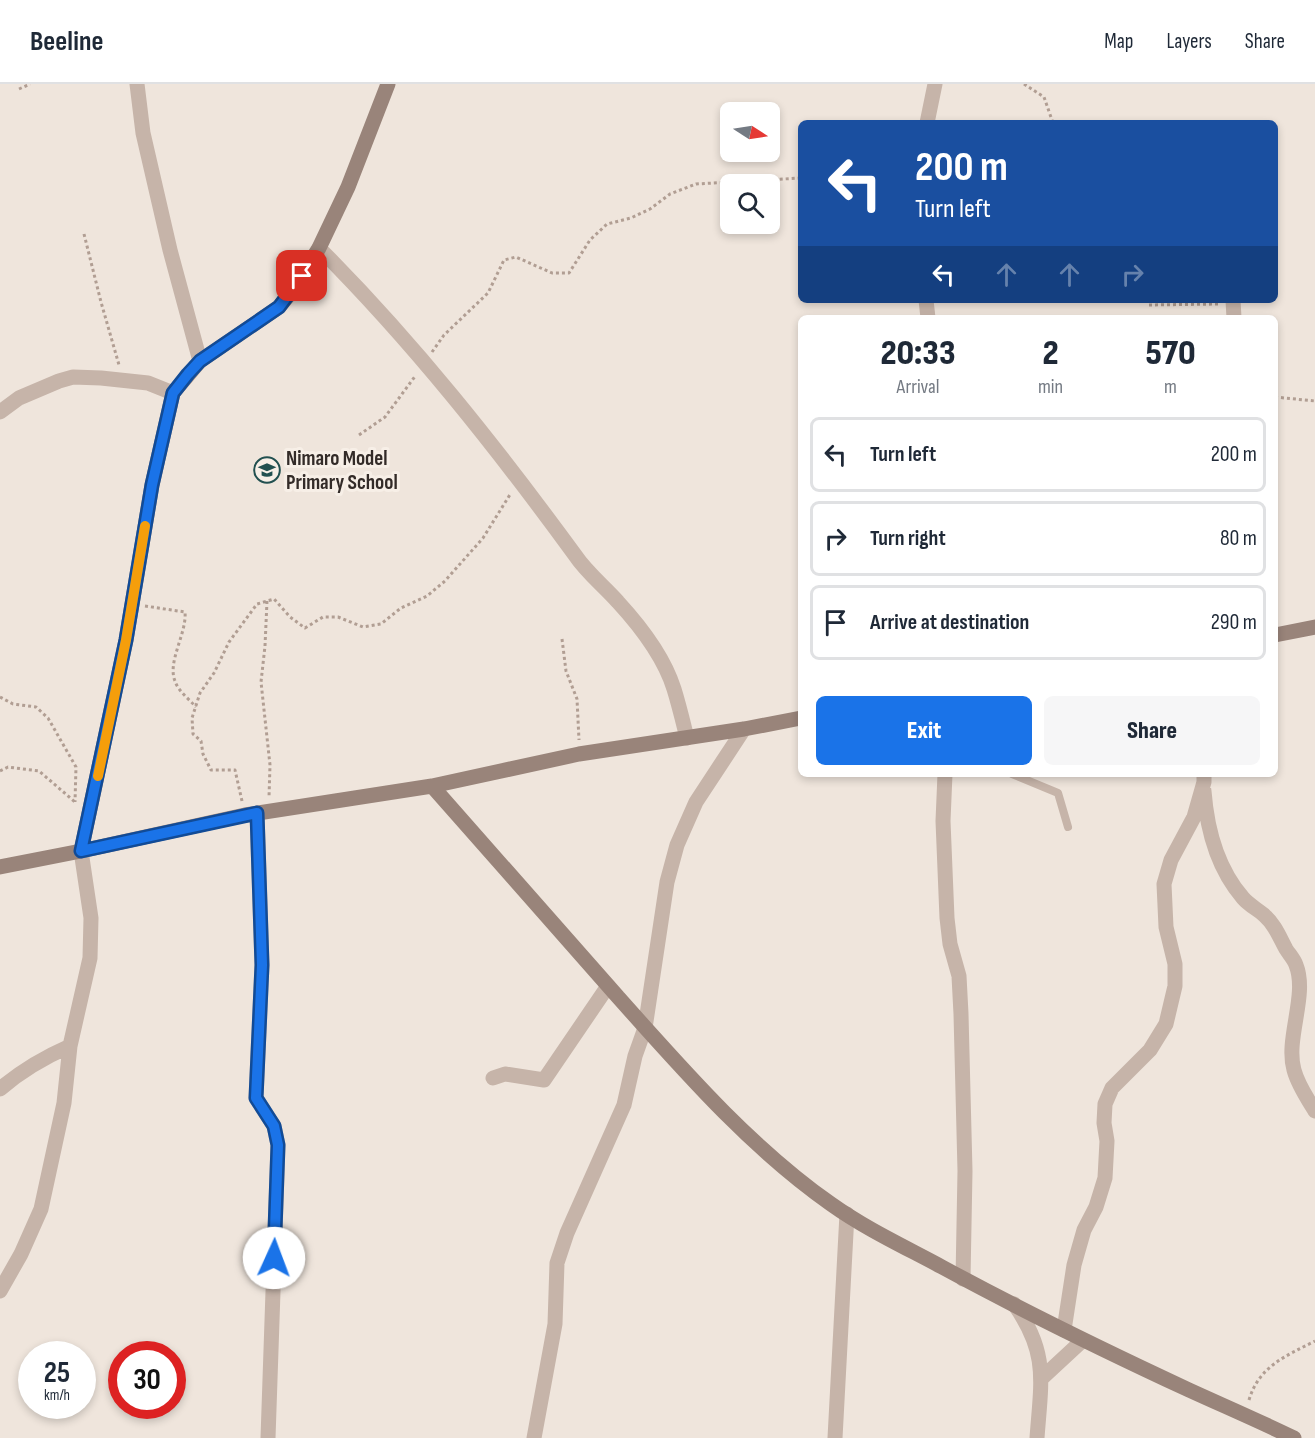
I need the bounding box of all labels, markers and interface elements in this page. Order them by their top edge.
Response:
text: Beeline [30,25,103,58]
text: Map [1104,29,1133,54]
text: Layers [1166,29,1212,54]
text: Share [1245,29,1285,54]
north arrow [720,102,780,162]
map controls [720,102,780,234]
text: 200 m [915,142,1008,193]
icon: left [816,144,894,222]
button: search [720,174,780,234]
text: Turn left [915,193,991,225]
pin [276,250,327,301]
icon: left [927,258,960,291]
icon: ahead [990,258,1023,291]
icon: ahead [1053,258,1086,291]
icon: right [1116,258,1149,291]
icon: arrive [285,259,318,292]
text: 20:33 [880,332,956,375]
text: 2 [1042,332,1059,375]
text: 570 [1145,332,1196,375]
text: Arrival [896,375,939,399]
text: min [1038,375,1063,399]
text: m [1164,375,1177,399]
icon: left [819,438,852,471]
text: Turn left [870,441,936,468]
text: 200 m [1211,441,1257,468]
place label: Nimaro Model Primary School [286,446,398,495]
school or university icon: Nimaro Model Primary School [252,455,282,485]
icon: right [819,522,852,555]
text: Turn right [870,525,946,552]
text: 80 m [1220,525,1257,552]
icon: arrive [819,606,852,639]
text: Arrive at destination [870,609,1029,636]
text: 290 m [1211,609,1257,636]
button: Exit [816,696,1032,765]
button: Share [1044,696,1260,765]
position arrow [242,1226,306,1290]
speed limit sign: 30 [108,1341,186,1419]
text: 25 [44,1355,70,1391]
text: km/h [44,1386,70,1405]

